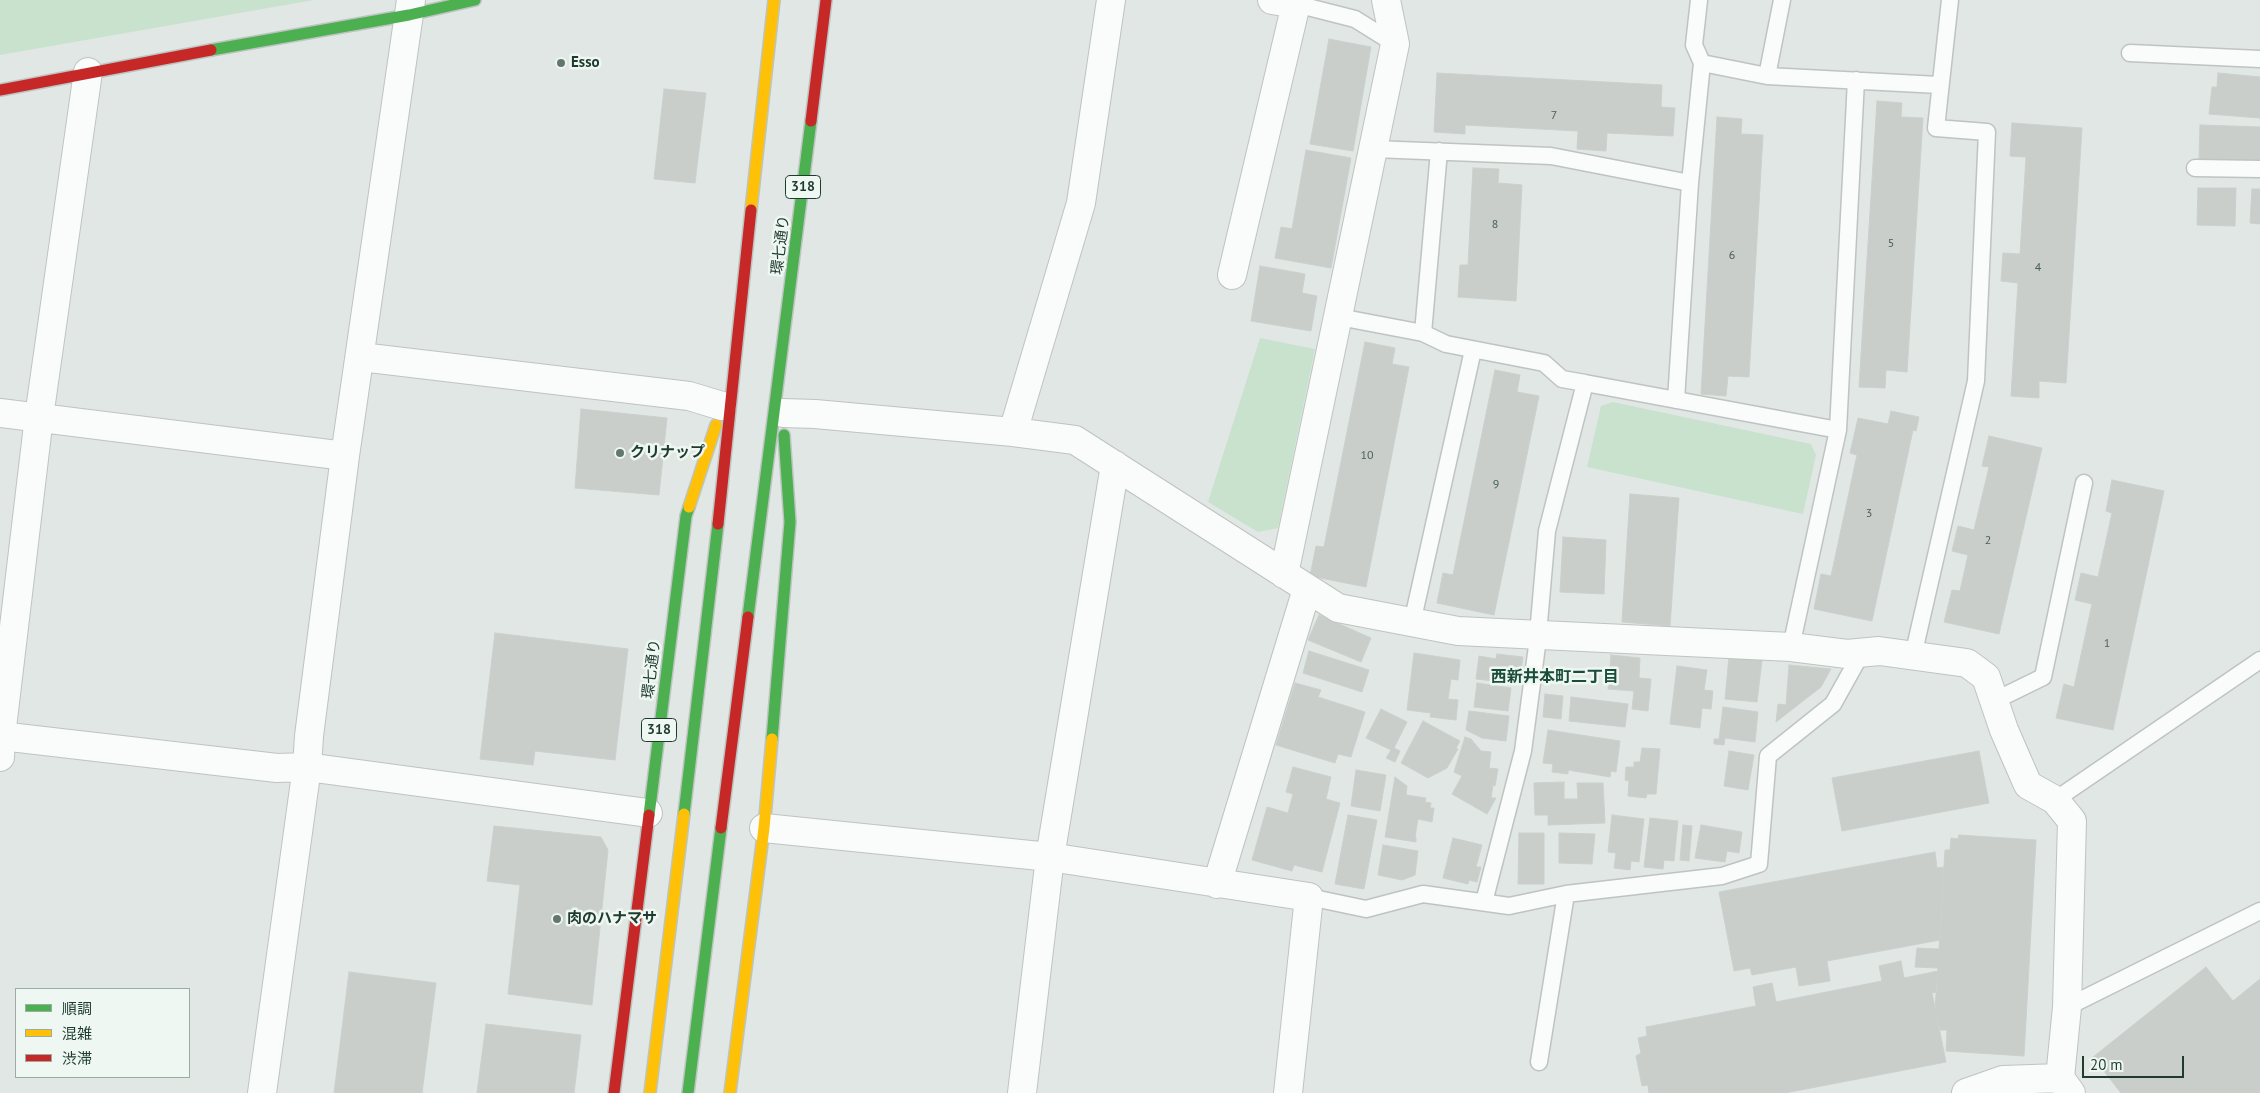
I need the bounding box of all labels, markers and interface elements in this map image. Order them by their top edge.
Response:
place label: Esso [571,54,600,72]
marker: Esso [555,57,567,69]
house number: 7 [1551,109,1557,123]
road number: 318 [786,176,820,198]
street label: 環七通り [768,214,794,276]
house number: 8 [1492,218,1498,232]
house number: 5 [1888,237,1894,251]
house number: 6 [1729,249,1735,263]
house number: 4 [2035,261,2041,275]
place label: クリナップ [630,444,705,462]
marker: クリナップ [614,447,626,459]
house number: 10 [1360,449,1374,463]
house number: 9 [1493,478,1499,492]
house number: 3 [1866,507,1872,521]
house number: 2 [1985,534,1991,548]
house number: 1 [2104,637,2110,651]
street label: 環七通り [639,638,665,700]
district label: 西新井本町二丁目 [1491,667,1619,687]
road number: 318 [642,718,676,742]
place label: 肉のハナマサ [567,910,657,928]
marker: 肉のハナマサ [551,913,563,925]
legend [15,988,190,1078]
text: 順調 [62,999,92,1018]
text: 混雑 [62,1024,92,1043]
scale bar [2085,1046,2188,1078]
text: 渋滞 [62,1049,92,1068]
text: 20 m [2090,1055,2123,1074]

